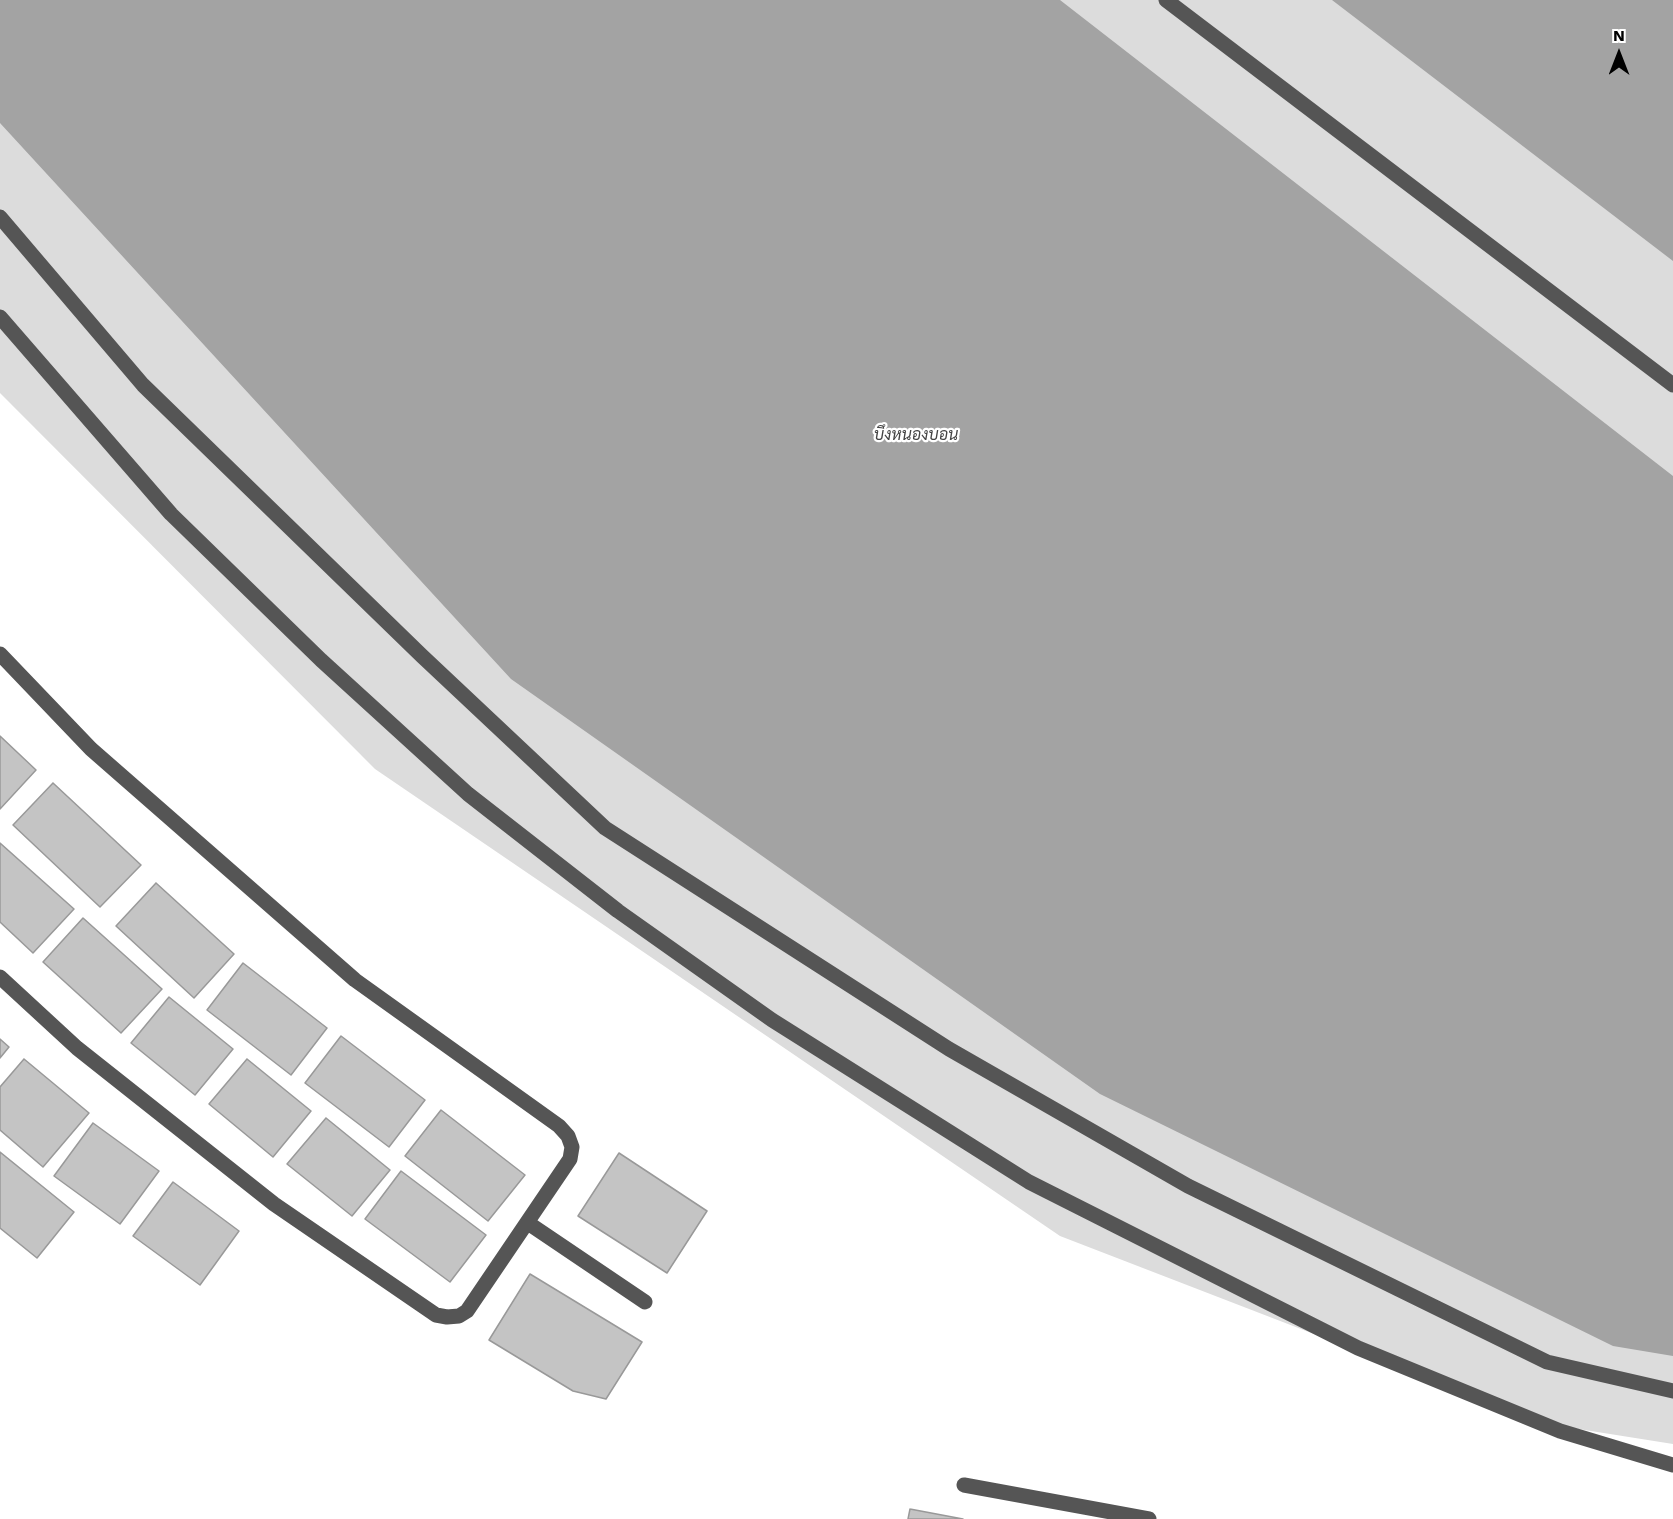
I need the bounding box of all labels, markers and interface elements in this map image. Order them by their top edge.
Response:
north arrow [1589,24,1649,84]
text: N [1613,26,1625,45]
water label: บึงหนองบอน [874,425,958,445]

